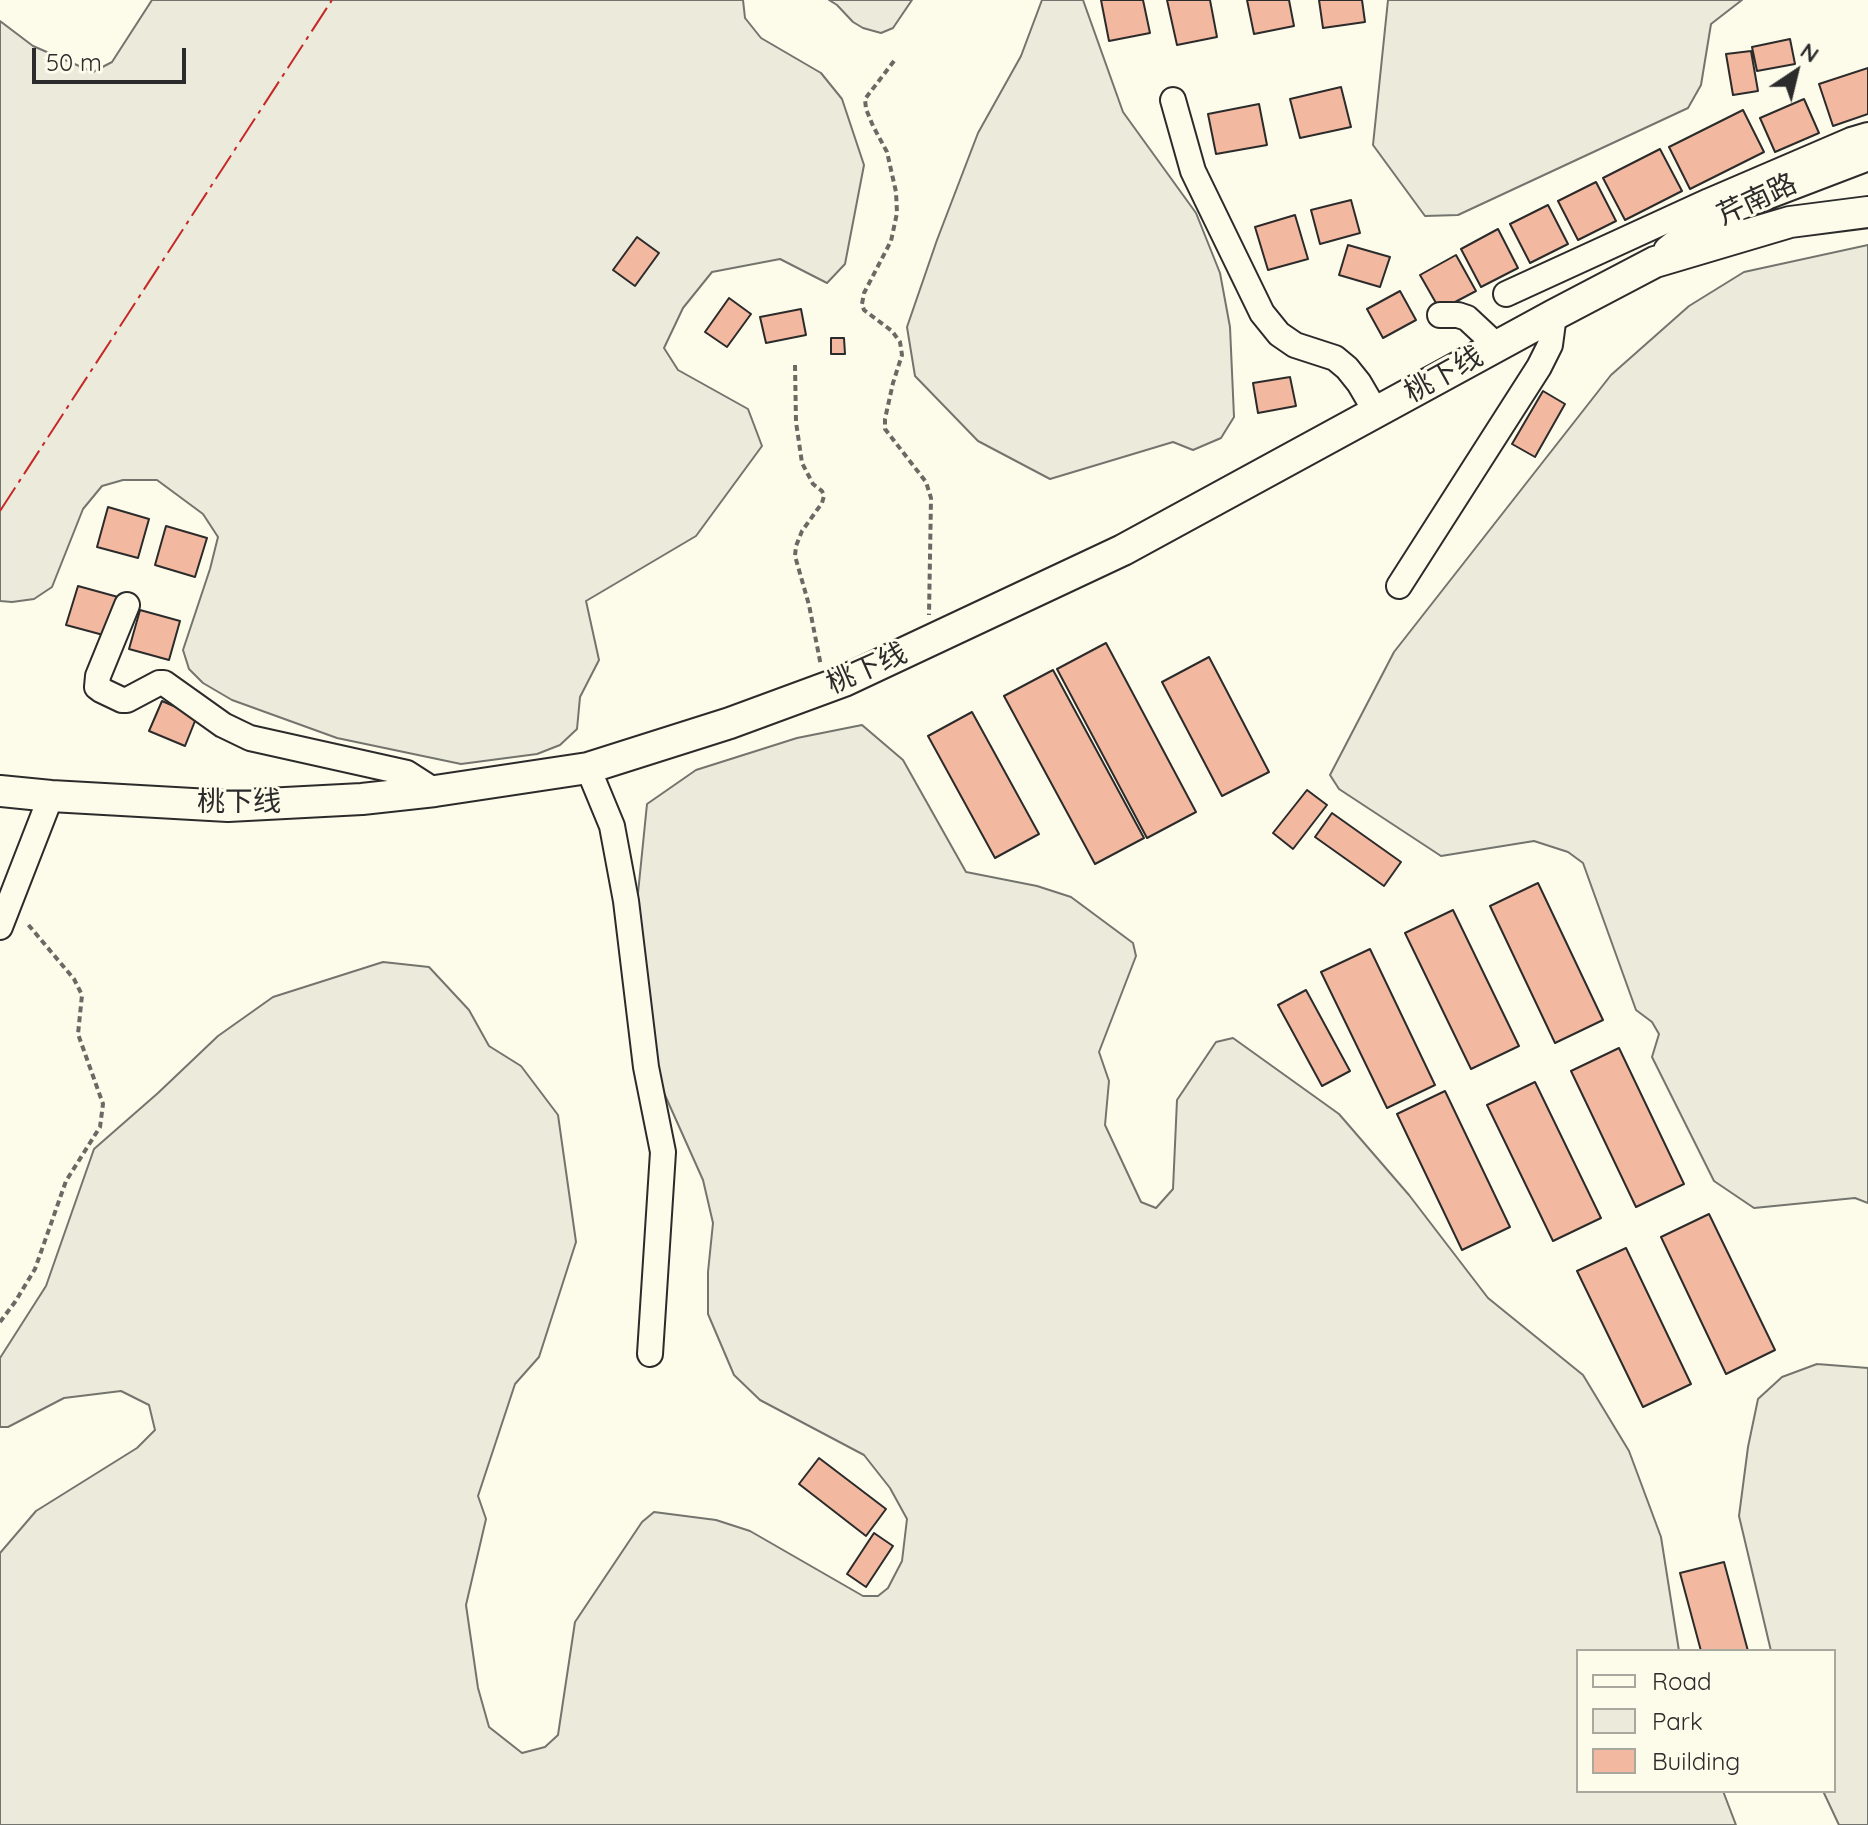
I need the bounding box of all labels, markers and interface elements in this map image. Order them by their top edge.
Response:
scale bar [36,32,190,82]
north arrow [1756,32,1836,112]
text: N [1795,36,1824,68]
text: 50 m [46,47,102,77]
street label: 芹南路 [1712,167,1802,233]
street label: 桃下线 [1399,340,1489,410]
street label: 桃下线 [822,637,912,701]
street label: 桃下线 [197,786,281,820]
legend [1576,1649,1836,1793]
text: Road [1652,1666,1712,1696]
text: Park [1652,1706,1703,1736]
text: Building [1652,1746,1740,1776]

